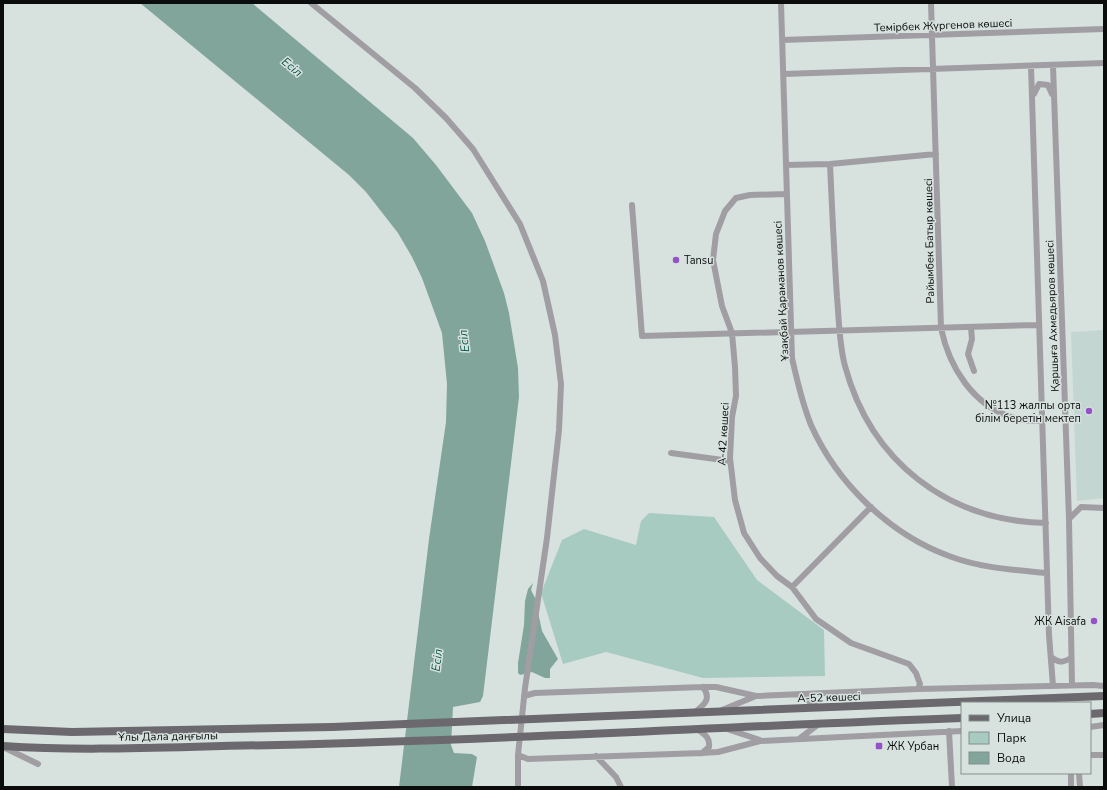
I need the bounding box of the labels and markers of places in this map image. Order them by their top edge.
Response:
place label: Tansu [684,253,713,268]
marker: Tansu [671,255,681,265]
place label: №113 жалпы орта білім беретін мектеп [975,398,1081,426]
marker: №113 жалпы орта білім беретін мектеп [1084,406,1094,416]
place label: ЖК Aisafa [1034,614,1086,629]
marker: ЖК Aisafa [1089,616,1099,626]
place label: ЖК Урбан [887,739,939,754]
marker: ЖК Урбан [874,741,884,751]

